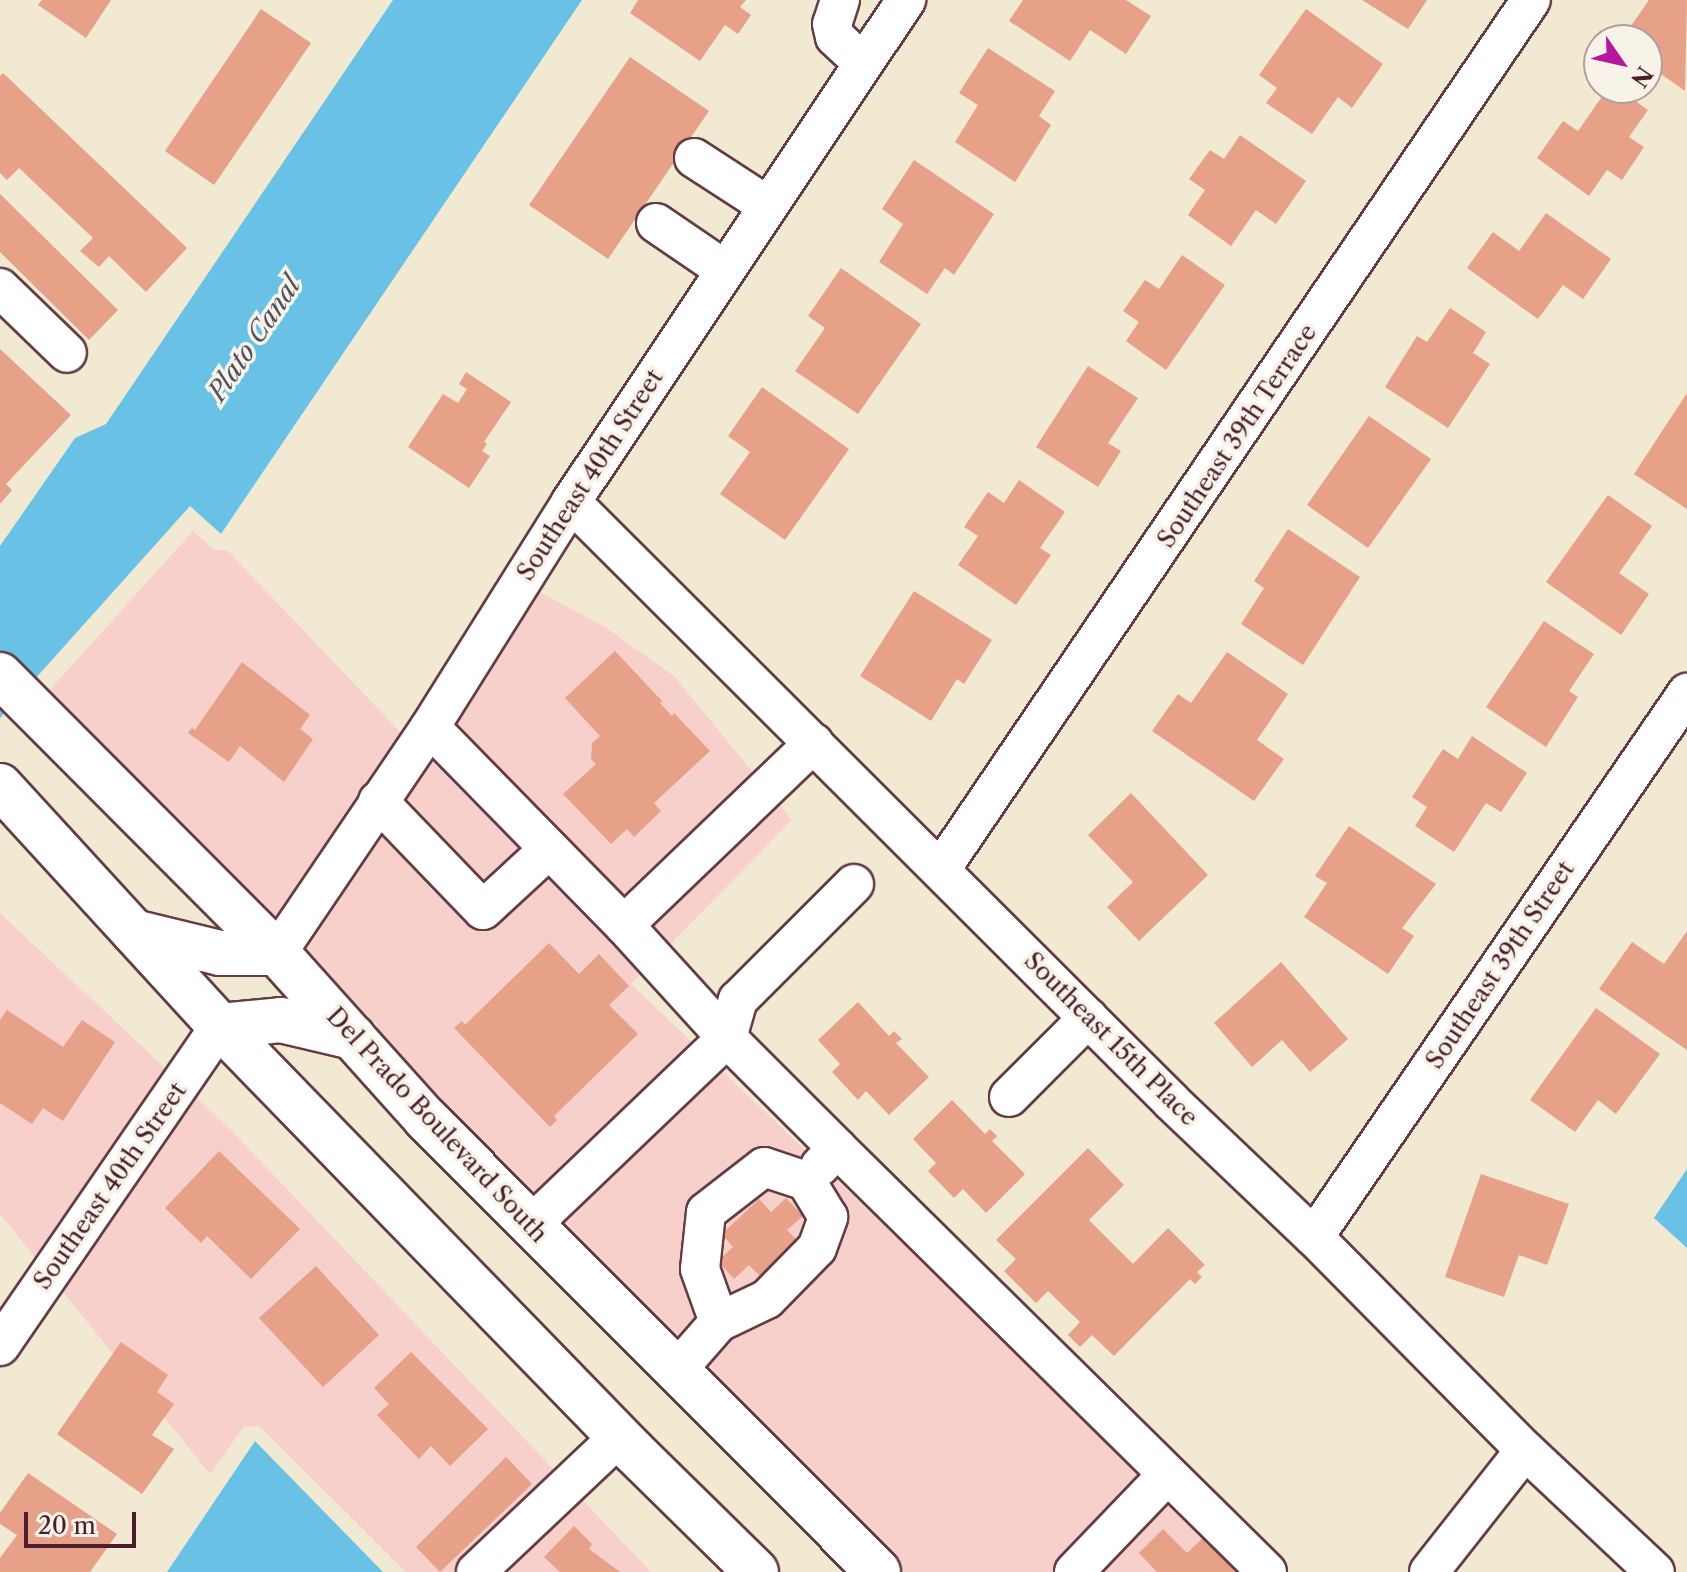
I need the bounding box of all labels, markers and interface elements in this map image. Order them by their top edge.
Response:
north arrow [1583,24,1663,104]
text: N [1625,61,1658,92]
water label: Plato Canal [202,271,308,407]
street label: Southeast 39th Terrace [1151,319,1323,553]
street label: Southeast 40th Street [511,364,669,586]
street label: Southeast 39th Street [1420,856,1580,1074]
street label: Southeast 15th Place [1018,946,1204,1132]
street label: Del Prado Boulevard South [321,1002,553,1248]
street label: Southeast 40th Street [28,1077,192,1295]
scale bar [28,1496,140,1546]
text: 20 m [38,1511,96,1540]

